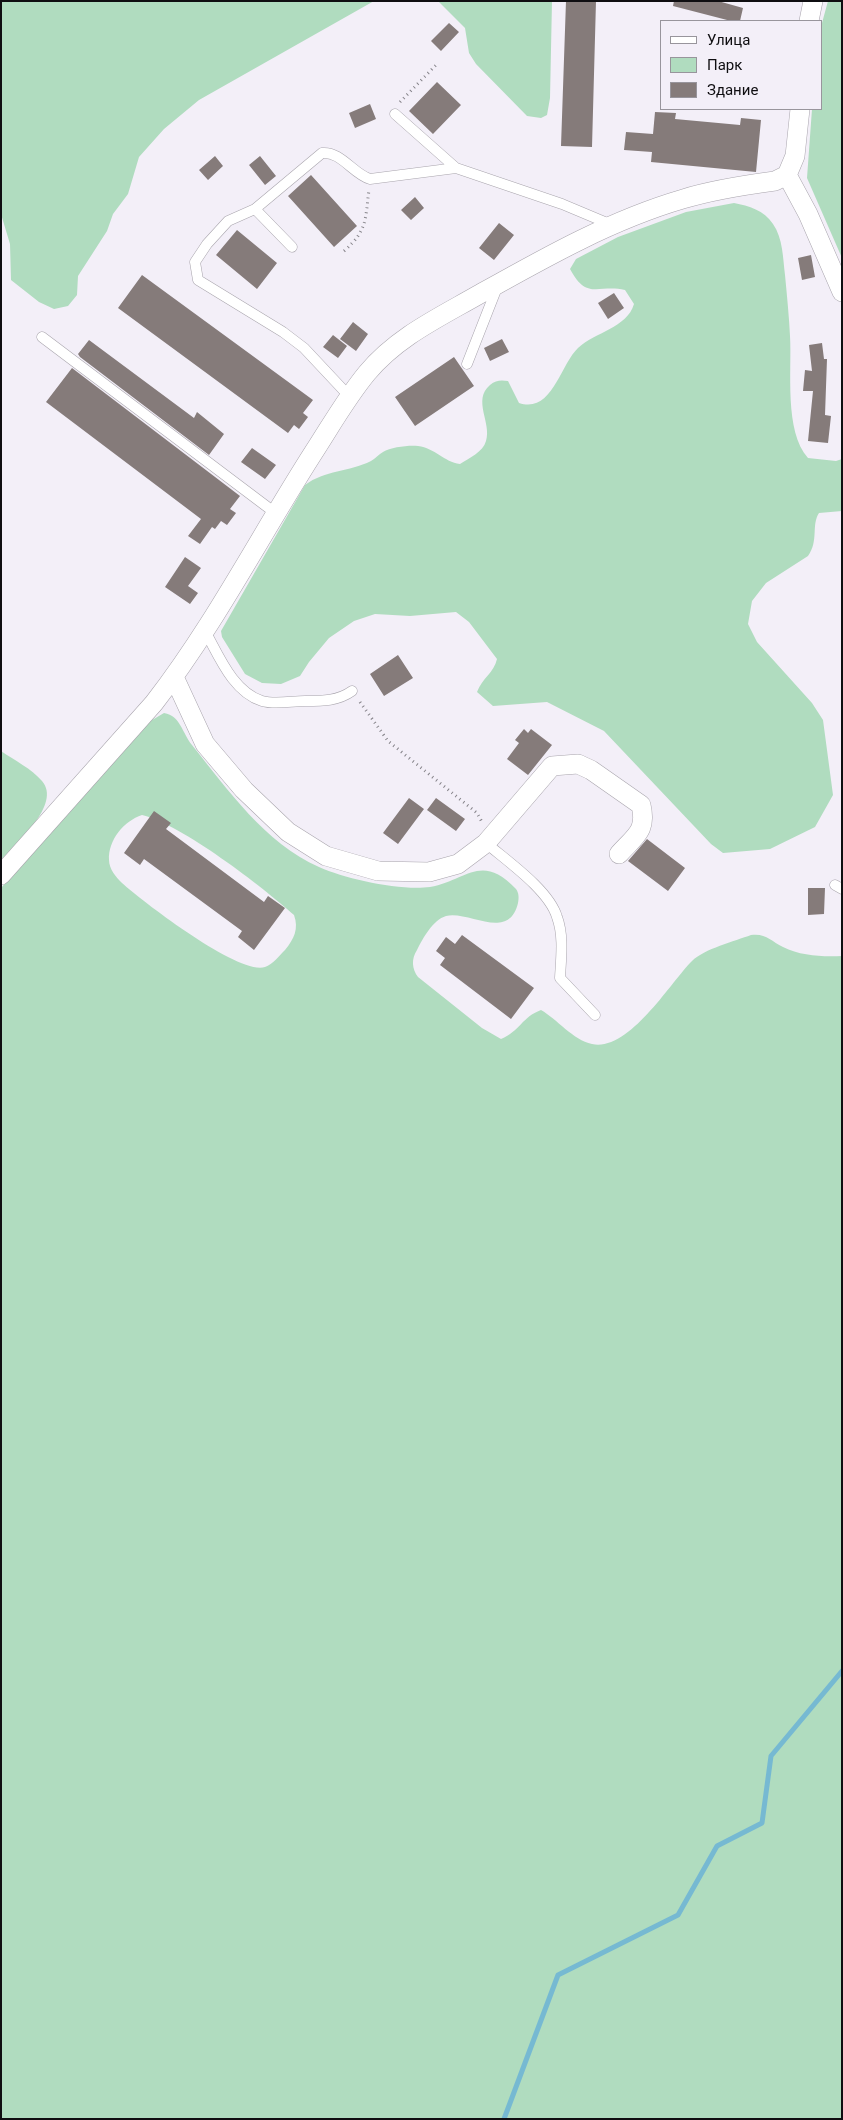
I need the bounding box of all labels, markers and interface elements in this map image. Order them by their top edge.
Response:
legend [660,20,823,110]
text: Улица [707,31,750,49]
text: Парк [707,56,742,74]
text: Здание [707,81,758,99]

